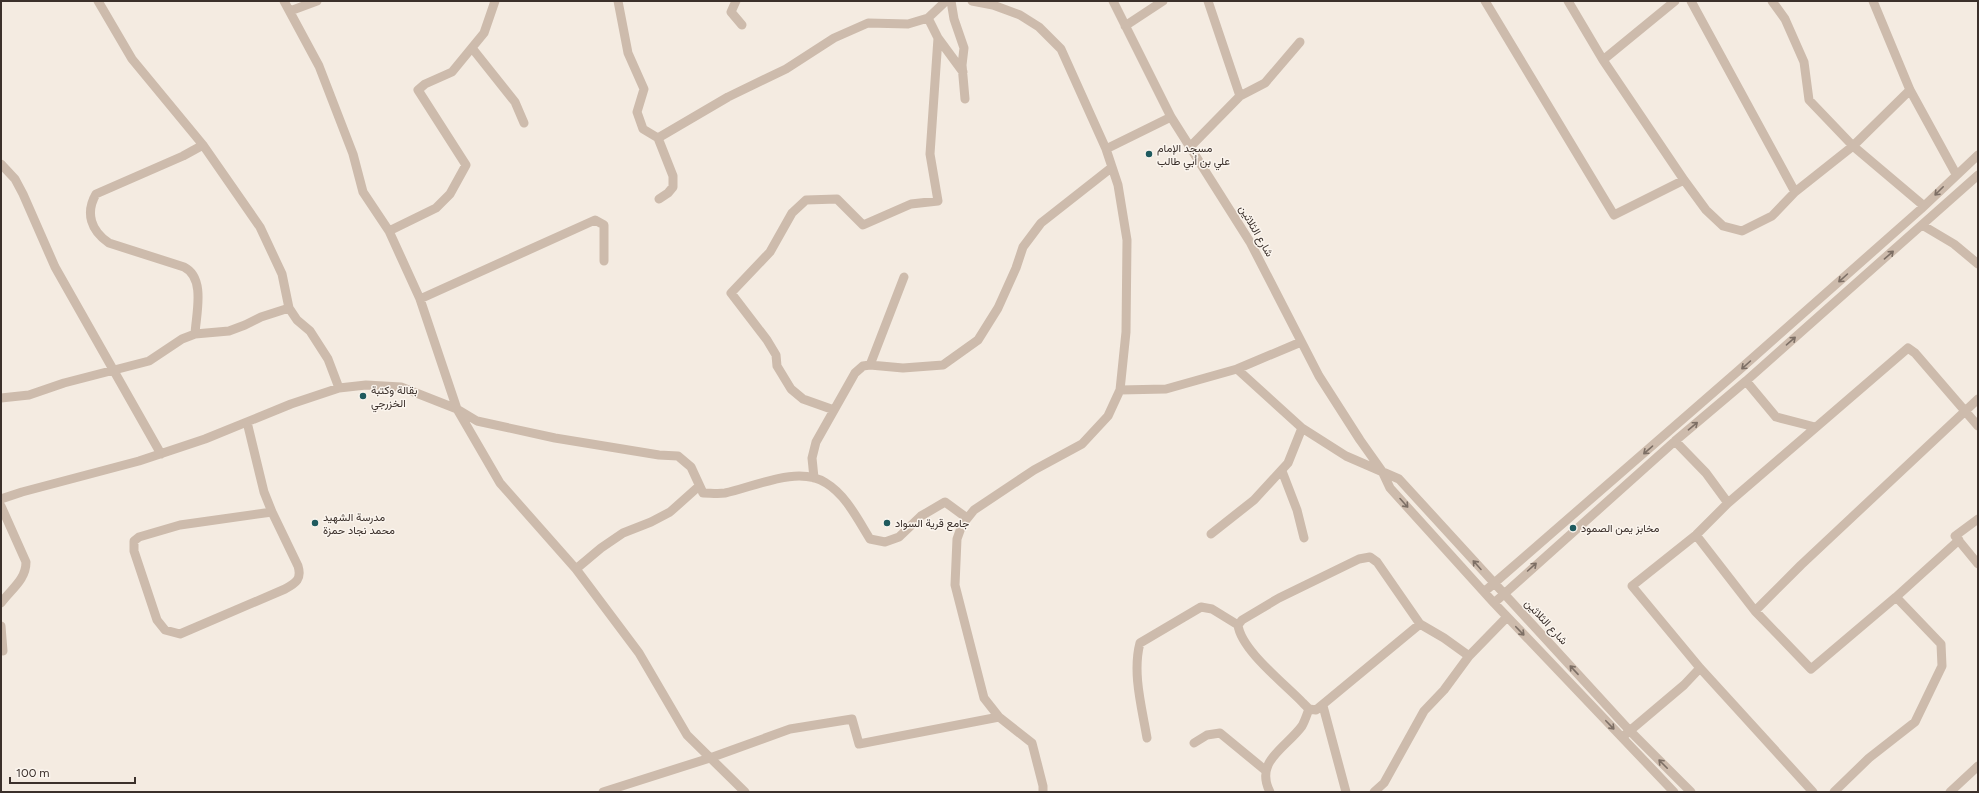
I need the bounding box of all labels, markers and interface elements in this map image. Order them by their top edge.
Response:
place label: مسجد الإمام علي بن أبي طالب [1157,142,1230,171]
marker: مسجد الإمام علي بن أبي طالب [1144,149,1154,159]
one-way arrow [1934,186,1944,196]
street label: شارع الثلاثين [1235,203,1276,260]
one-way arrow [1884,250,1894,260]
one-way arrow [1838,273,1848,283]
one-way arrow [1786,337,1796,346]
one-way arrow [1741,360,1751,369]
place label: بقالة وكتبة الخزرجي [371,384,417,413]
marker: بقالة وكتبة الخزرجي [358,391,368,401]
one-way arrow [1687,421,1698,430]
one-way arrow [1642,445,1653,454]
one-way arrow [1399,498,1409,508]
place label: مدرسة الشهيد محمد نجاد حمزة [323,511,395,537]
place label: جامع قرية السواد [895,517,969,531]
marker: مدرسة الشهيد محمد نجاد حمزة [310,518,320,528]
marker: جامع قرية السواد [882,518,892,528]
place label: مخابز يمن الصمود [1581,522,1660,535]
marker: مخابز يمن الصمود [1568,523,1578,533]
one-way arrow [1473,560,1482,570]
one-way arrow [1527,563,1538,572]
street label: شارع الثلاثين [1521,597,1570,648]
one-way arrow [1516,626,1525,636]
one-way arrow [1569,665,1579,675]
one-way arrow [1605,720,1615,730]
scale bar [10,759,135,785]
one-way arrow [1658,759,1668,769]
text: 100 m [16,766,50,780]

